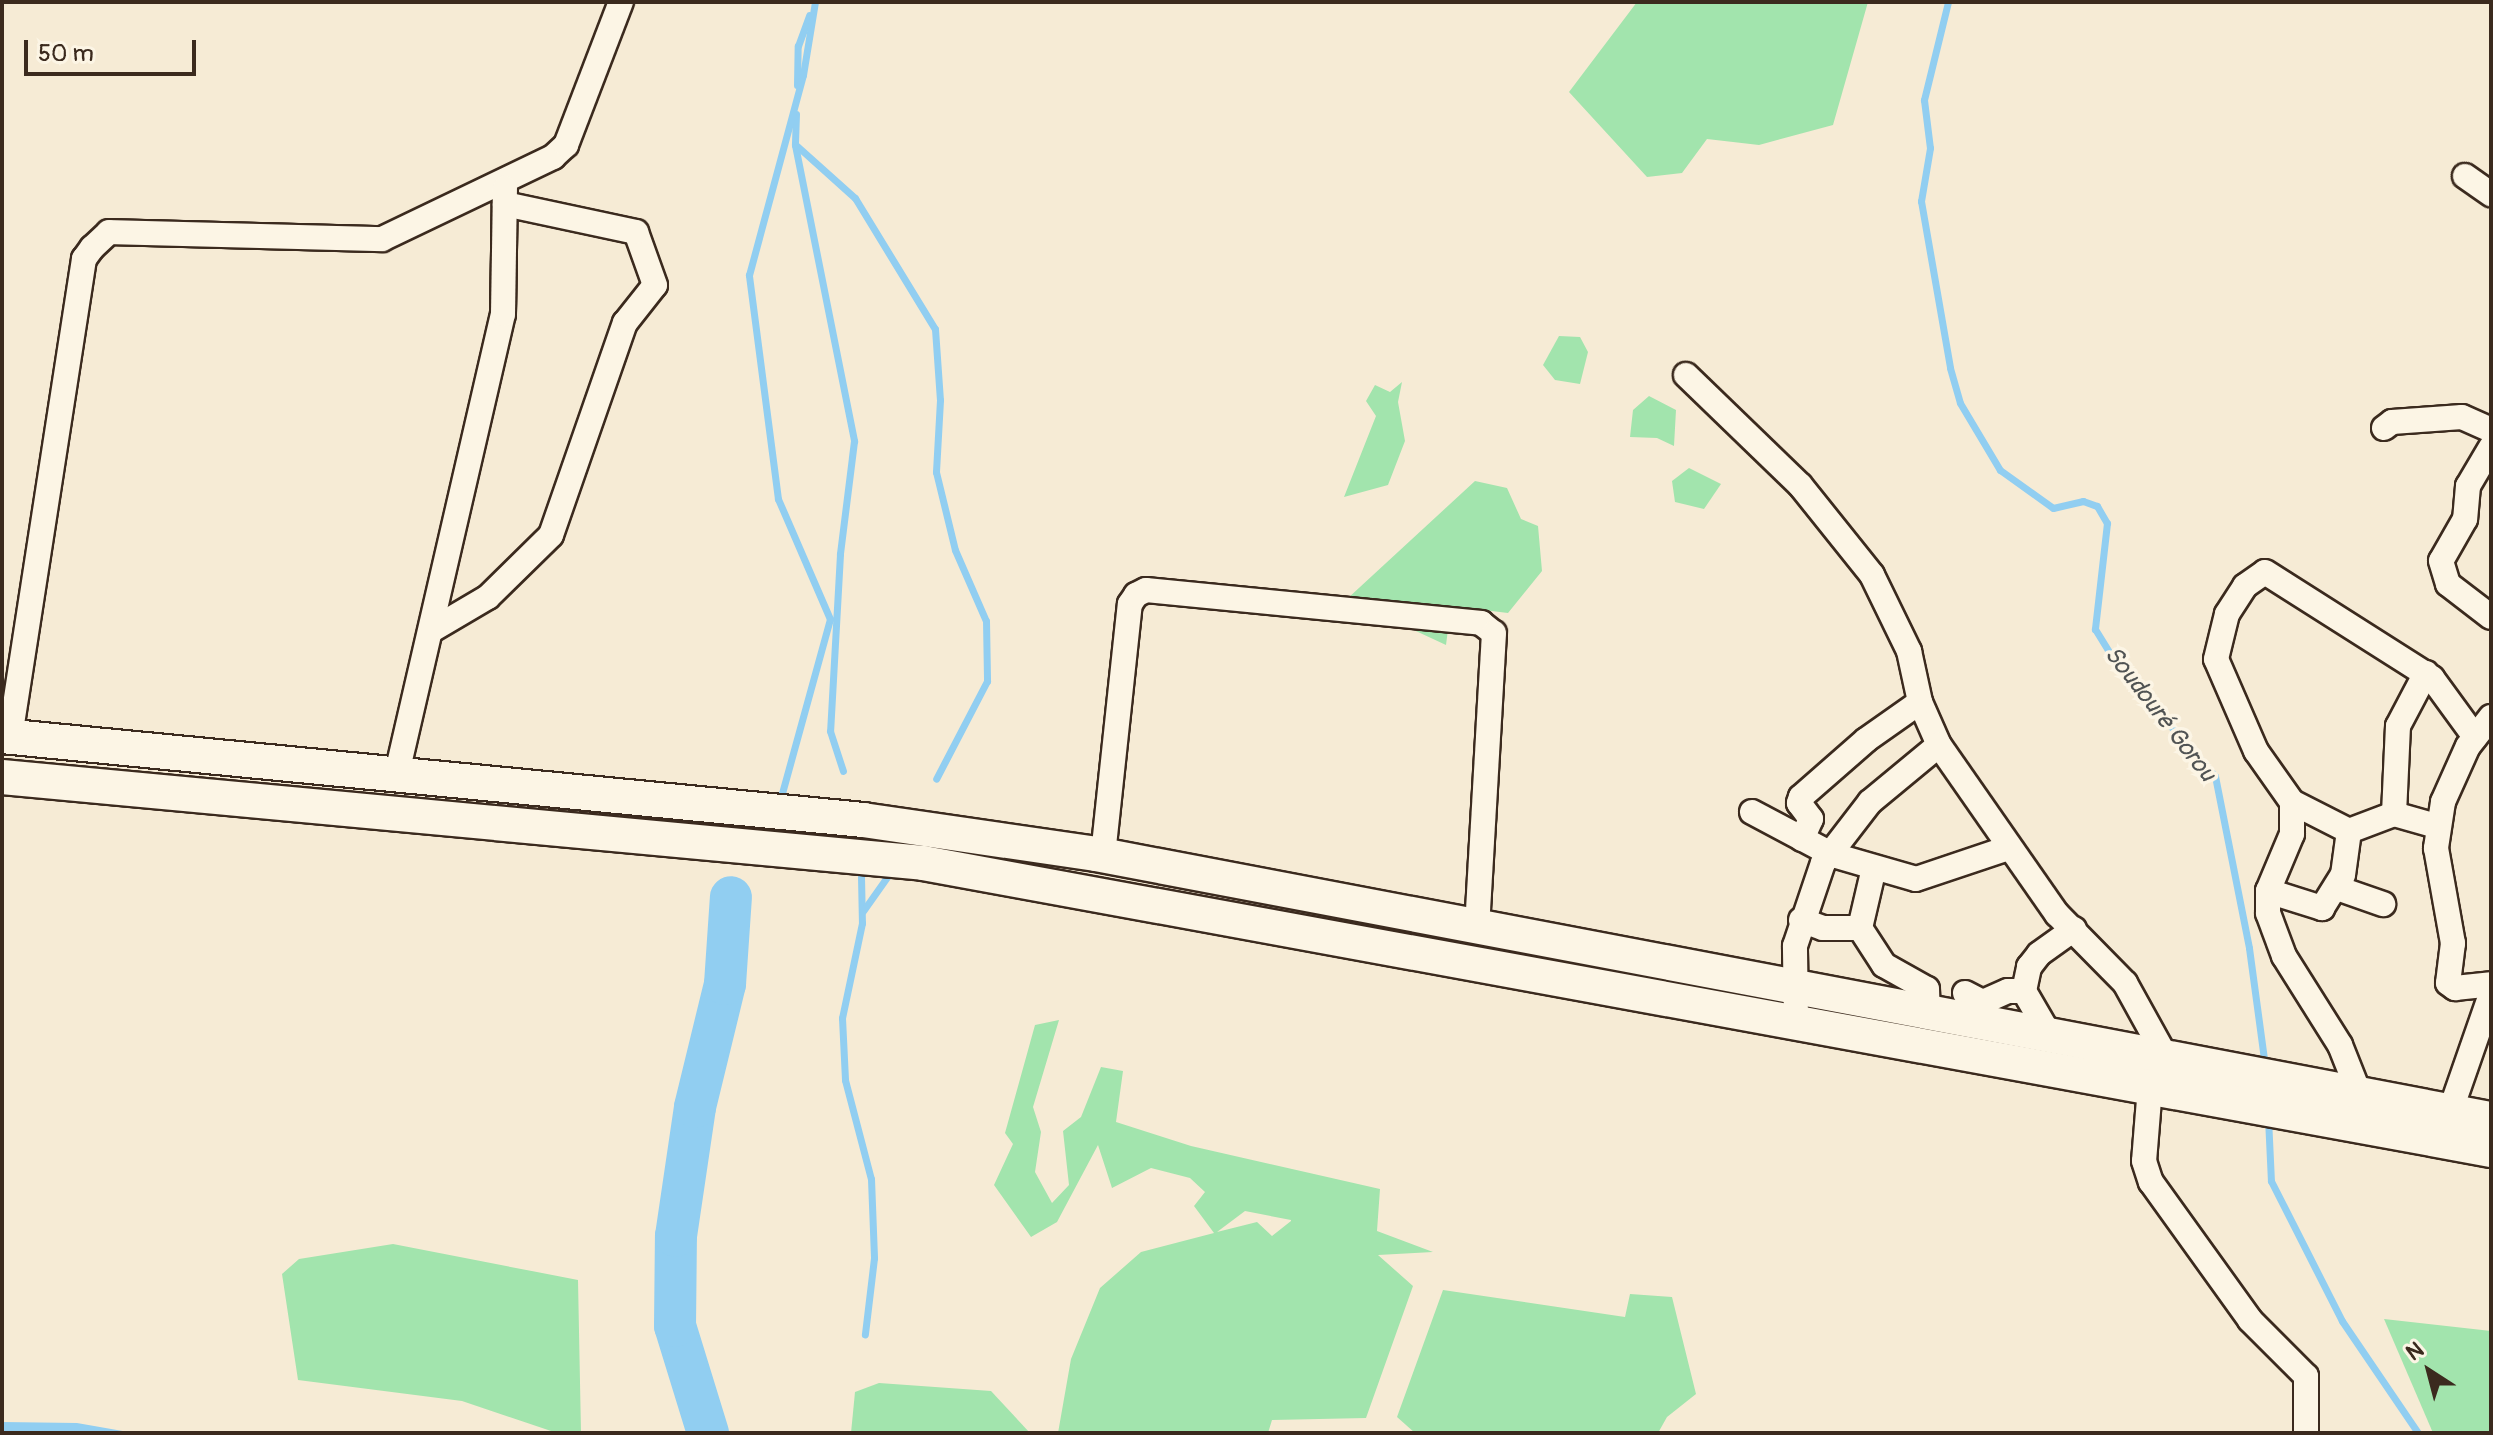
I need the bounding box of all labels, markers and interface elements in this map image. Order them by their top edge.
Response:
scale bar [28,24,200,74]
text: 50 m [38,39,94,68]
water label: Soudouré Gorou [2098,641,2222,787]
north arrow [2389,1331,2469,1411]
text: N [2401,1336,2429,1367]

